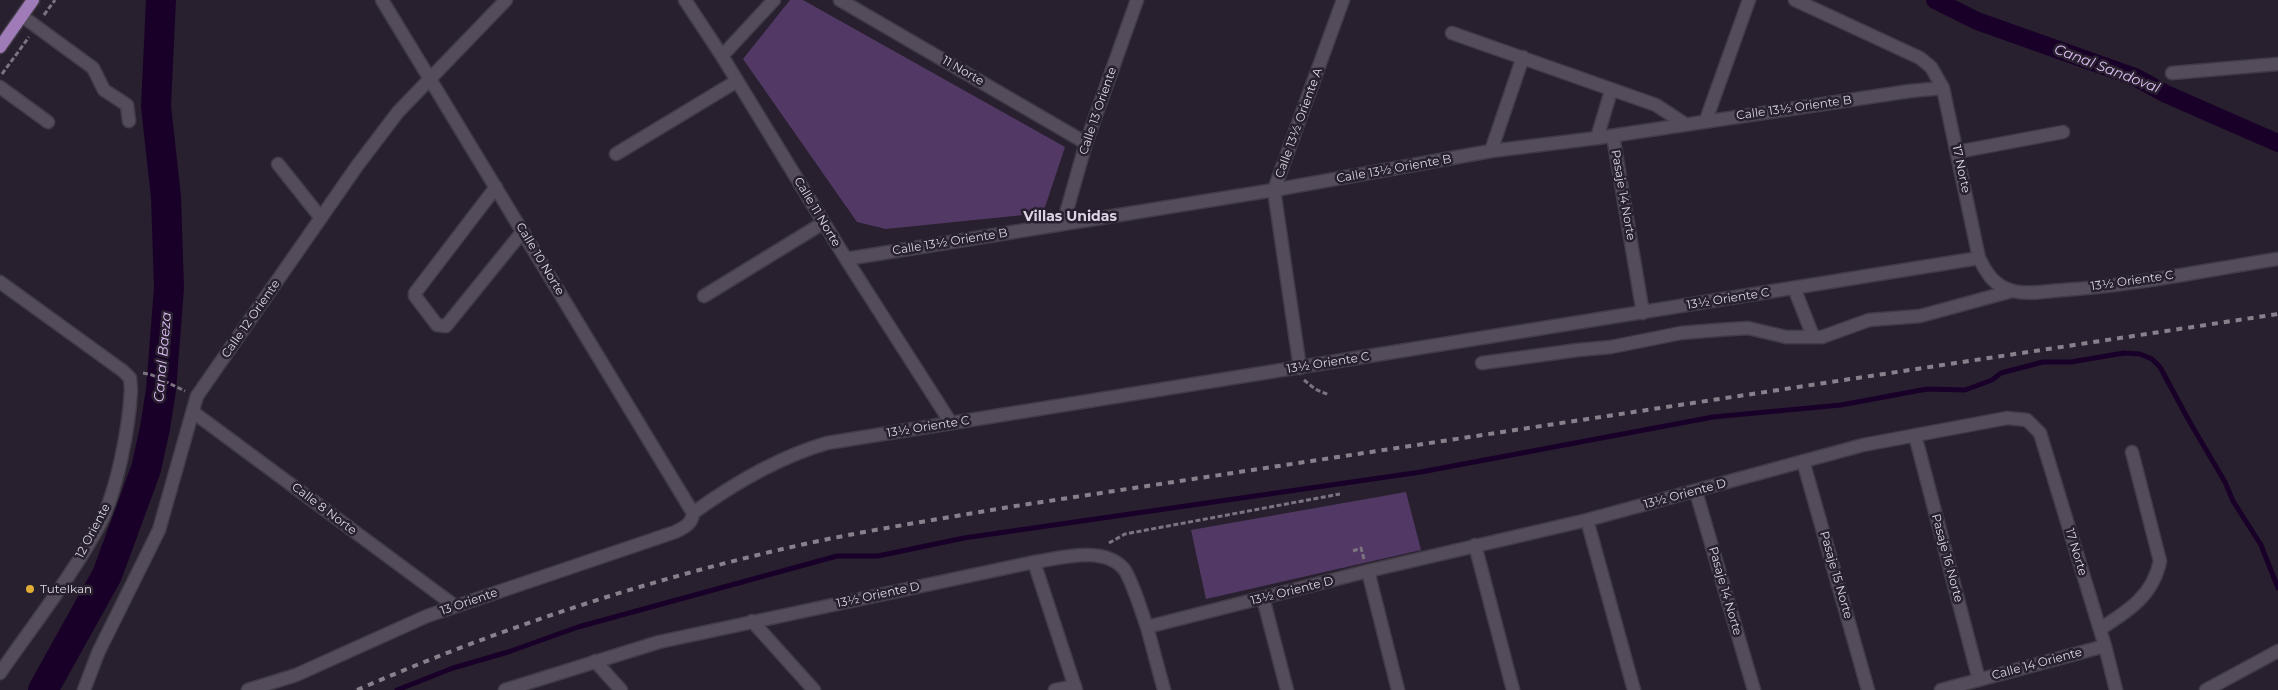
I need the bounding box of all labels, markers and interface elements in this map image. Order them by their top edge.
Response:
water label: Canal Sandoval [2052,41,2162,97]
street label: 11 Norte [939,53,987,89]
street label: Calle 13 Oriente [1076,65,1120,157]
street label: Calle 13½ Oriente A [1272,66,1326,180]
street label: Calle 13½ Oriente B [1735,93,1853,123]
street label: 17 Norte [1949,144,1973,194]
street label: Pasaje 14 Norte [1608,149,1638,241]
street label: Calle 13½ Oriente B [1335,152,1453,186]
street label: Calle 11 Norte [791,175,843,249]
district label: Villas Unidas [1023,209,1117,225]
street label: Calle 10 Norte [513,220,567,298]
street label: Calle 13½ Oriente B [891,226,1009,258]
street label: 13½ Oriente C [2090,268,2174,294]
street label: Calle 12 Oriente [219,277,283,361]
street label: 13½ Oriente C [1686,285,1770,313]
water label: Canal Baeza [151,311,175,403]
street label: 13½ Oriente C [1286,349,1370,377]
street label: 13½ Oriente C [886,413,970,441]
street label: 13½ Oriente D [1642,476,1728,512]
street label: Calle 8 Norte [289,480,359,538]
street label: 12 Oriente [73,501,113,561]
street label: Pasaje 16 Norte [1928,512,1966,604]
street label: 17 Norte [2062,527,2090,577]
street label: Pasaje 15 Norte [1817,529,1855,621]
street label: Pasaje 14 Norte [1705,545,1745,637]
street label: 13½ Oriente D [1249,574,1335,608]
street label: 13½ Oriente D [835,579,921,611]
place label: Tutelkan [40,582,92,596]
marker: Tutelkan [24,583,36,595]
street label: 13 Oriente [439,586,499,618]
street label: Calle 14 Oriente [1990,645,2084,683]

